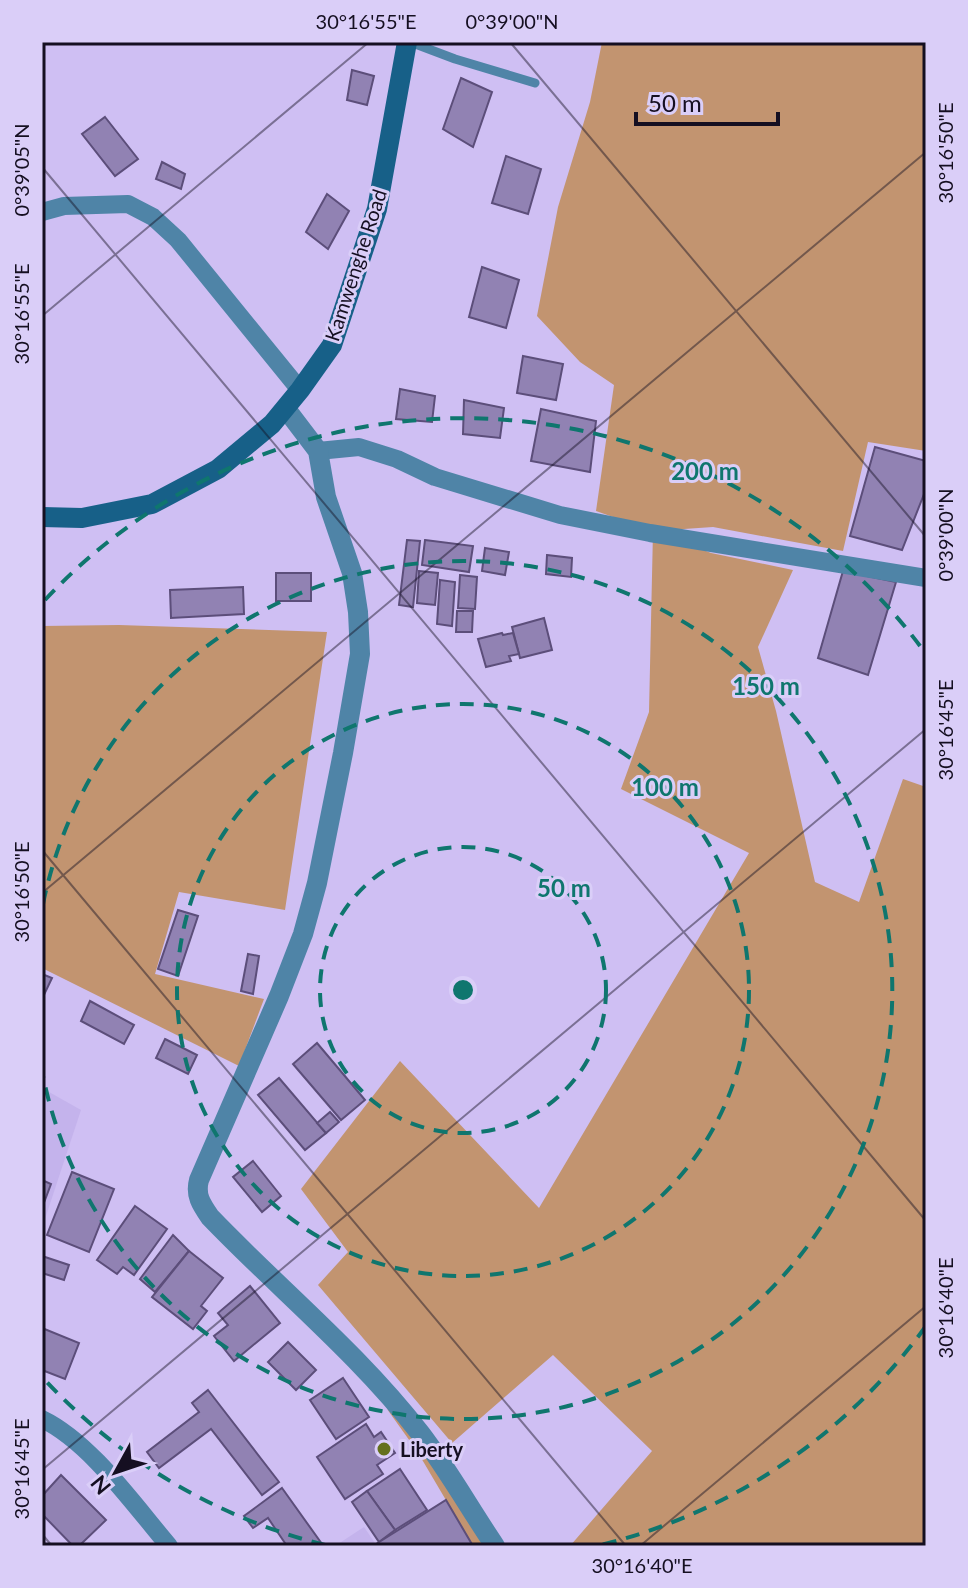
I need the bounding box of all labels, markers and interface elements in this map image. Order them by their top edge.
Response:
text: 30°16'55"E [316,9,416,33]
text: 0°39'00"N [465,9,559,33]
scale bar [636,76,778,126]
text: 50 m [648,88,702,117]
text: 30°16'50"E [933,103,957,203]
text: 0°39'05"N [9,123,33,217]
street label: Kamwenghe Road [319,186,391,344]
text: 30°16'55"E [9,264,33,364]
text: 200 m [671,456,739,485]
text: 0°39'00"N [933,488,957,582]
text: 150 m [732,671,800,700]
text: 30°16'45"E [933,680,957,780]
text: 100 m [631,772,699,801]
text: 30°16'50"E [9,842,33,942]
text: 50 m [537,873,591,902]
centre of rings [449,976,477,1004]
text: 30°16'40"E [933,1258,957,1358]
text: 30°16'45"E [9,1419,33,1519]
north arrow [76,1432,156,1512]
place label: Liberty [400,1437,463,1461]
marker: Liberty [375,1440,393,1458]
text: N [85,1470,116,1500]
text: 30°16'40"E [592,1553,692,1577]

